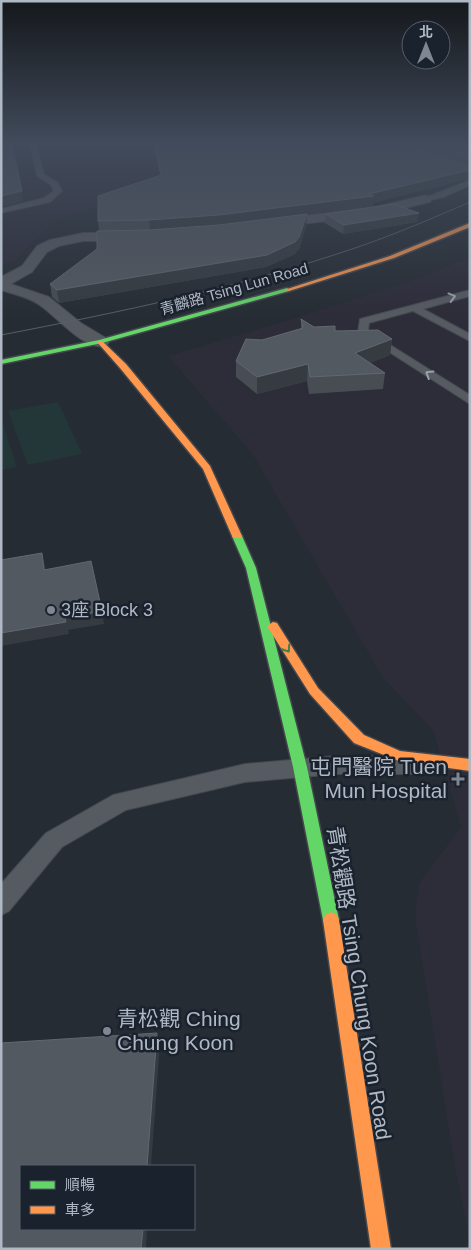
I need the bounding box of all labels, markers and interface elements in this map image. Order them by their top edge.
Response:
north arrow [401,20,451,70]
text: 北 [419,24,433,40]
street label: 青麟路 Tsing Lun Road [158,259,310,318]
one-way arrow [447,293,455,303]
one-way arrow [425,371,434,380]
place label: 3座 Block 3 [61,600,153,620]
marker: 3座 Block 3 [45,604,57,616]
one-way arrow [281,644,291,653]
place label: 屯門醫院 Tuen Mun Hospital [310,755,447,802]
marker: 屯門醫院 Tuen Mun Hospital [451,772,465,786]
street label: 青松觀路 Tsing Chung Koon Road [323,824,396,1142]
place label: 青松觀 Ching Chung Koon [117,1007,241,1054]
marker: 青松觀 Ching Chung Koon [101,1025,113,1037]
legend [20,1165,195,1230]
text: 順暢 [65,1176,95,1193]
text: 車多 [65,1201,95,1218]

